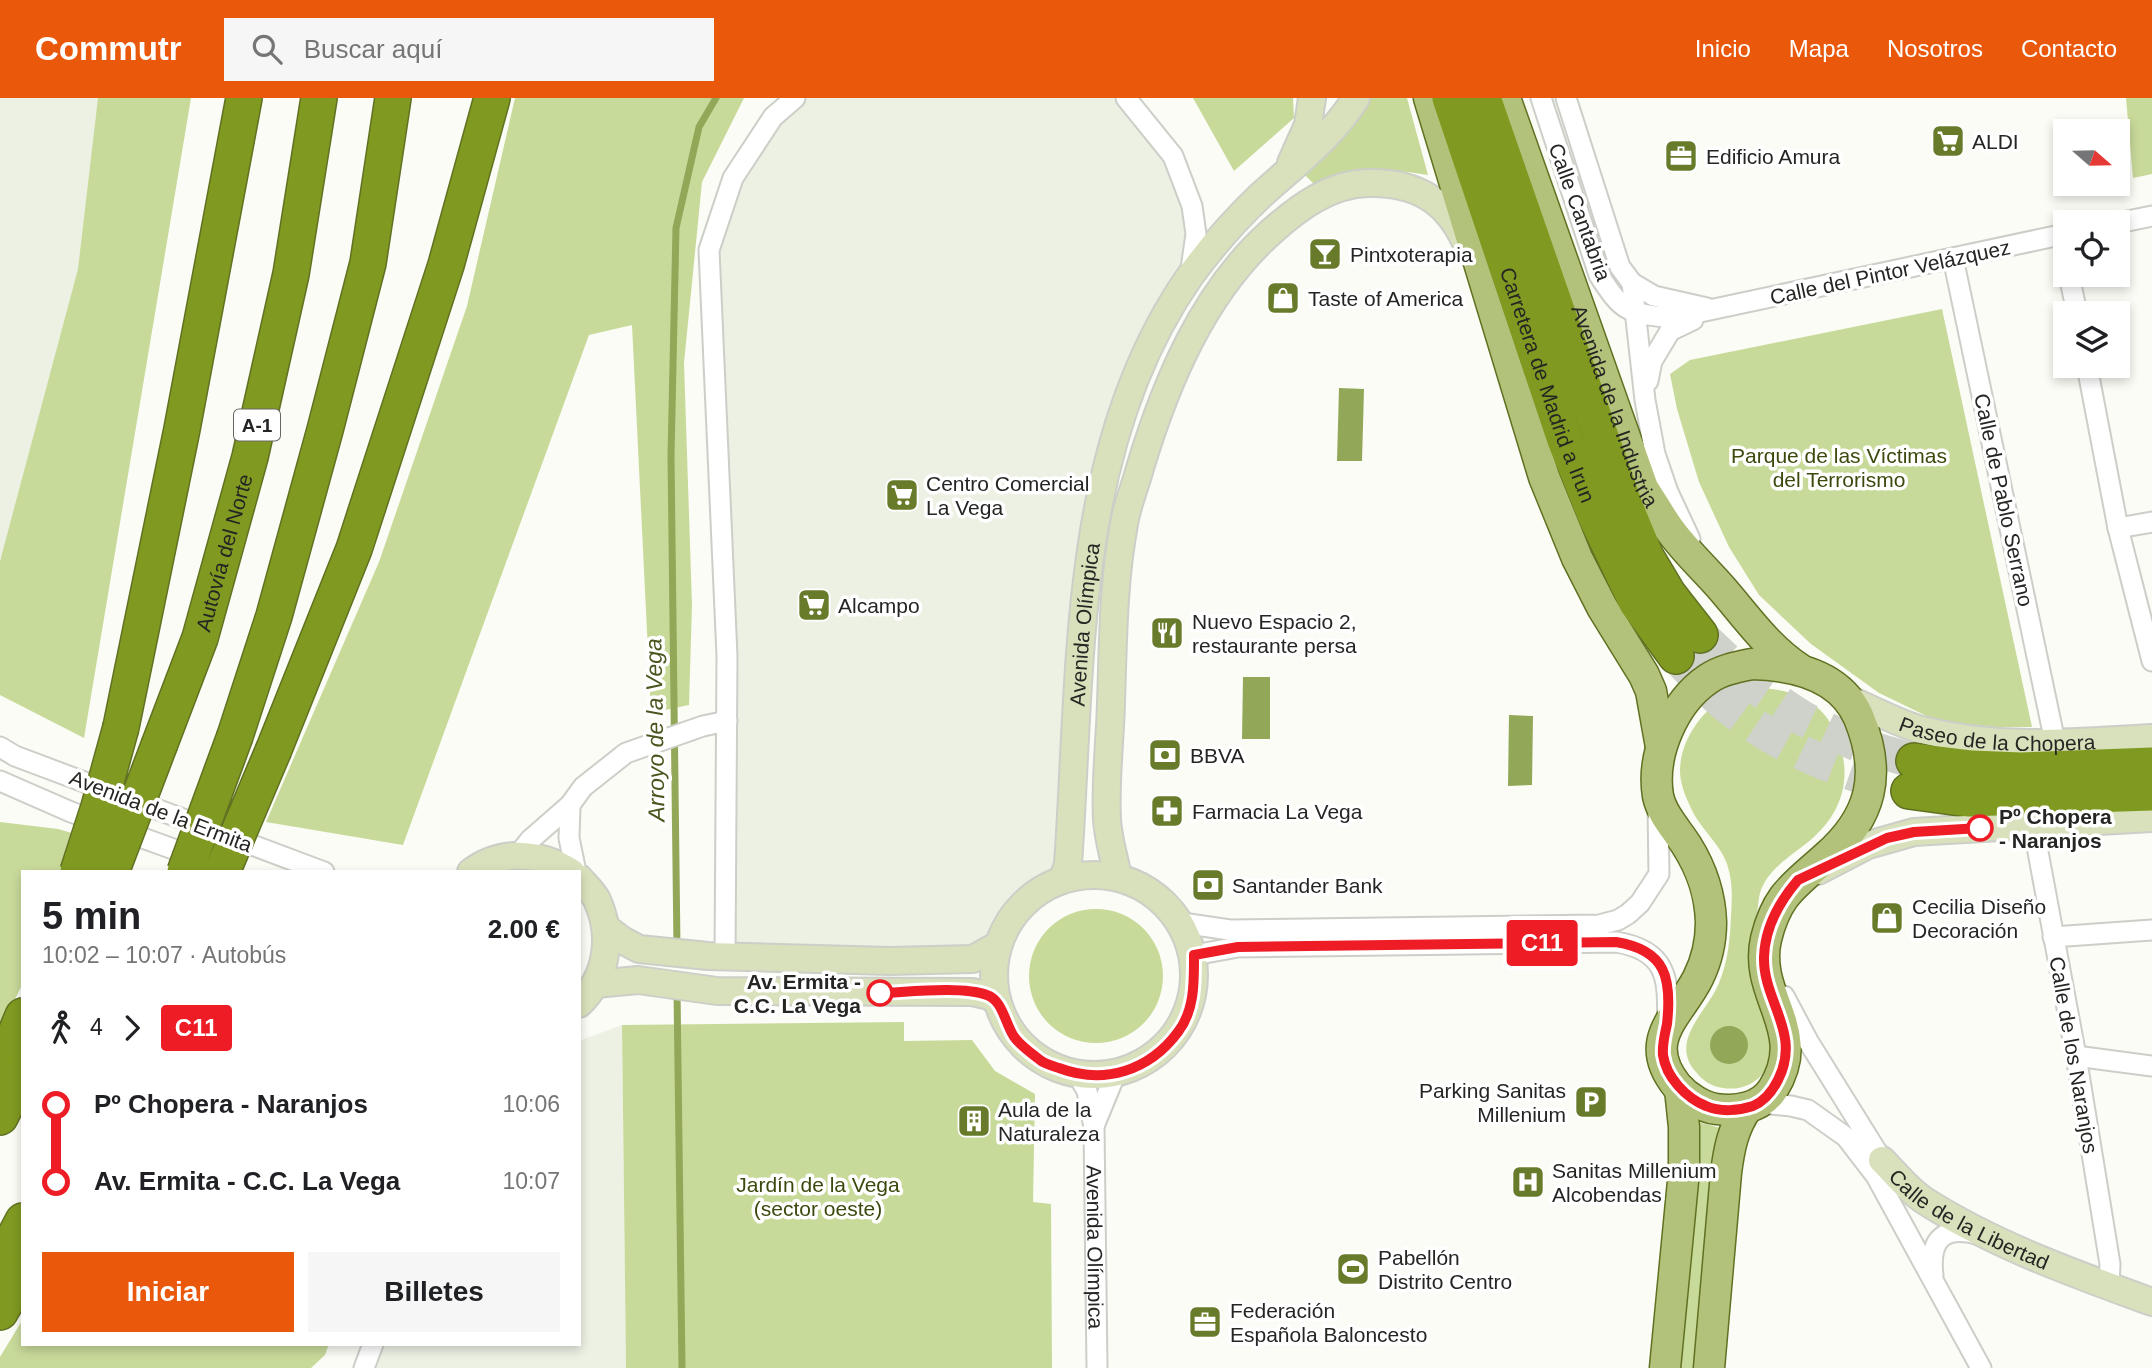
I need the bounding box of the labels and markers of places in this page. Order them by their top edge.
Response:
supermarket icon: ALDI [1929,122,1967,160]
place label: ALDI [1972,130,2019,153]
office icon: Edificio Amura [1662,137,1700,175]
place label: Edificio Amura [1706,145,1841,168]
bar icon: Pintxoterapia [1306,235,1344,273]
place label: Pintxoterapia [1350,243,1473,266]
shop icon: Taste of America [1264,279,1302,317]
place label: Taste of America [1308,287,1464,310]
place label: Centro Comercial La Vega [926,472,1089,519]
supermarket icon: Centro Comercial La Vega [883,476,921,514]
supermarket icon: Alcampo [795,586,833,624]
place label: Alcampo [838,594,920,617]
place label: Nuevo Espacio 2, restaurante persa [1192,610,1357,657]
restaurant icon: Nuevo Espacio 2, restaurante persa [1148,614,1186,652]
bank icon: BBVA [1146,736,1184,774]
place label: BBVA [1190,744,1244,767]
pharmacy icon: Farmacia La Vega [1148,792,1186,830]
place label: Farmacia La Vega [1192,800,1363,823]
place label: Pº Chopera - Naranjos [1999,805,2112,852]
marker: Pº Chopera - Naranjos [1967,815,1993,841]
bank icon: Santander Bank [1189,866,1227,904]
place label: Santander Bank [1232,874,1383,897]
place label: Cecilia Diseño Decoración [1912,895,2046,942]
shop icon: Cecilia Diseño Decoración [1868,899,1906,937]
place label: Av. Ermita - C.C. La Vega [734,970,861,1017]
marker: Av. Ermita - C.C. La Vega [867,980,893,1006]
place label: Parking Sanitas Millenium [1419,1079,1566,1126]
parking icon: Parking Sanitas Millenium [1572,1083,1610,1121]
place label: Aula de la Naturaleza [998,1098,1100,1145]
building icon: Aula de la Naturaleza [955,1102,993,1140]
place label: Sanitas Millenium Alcobendas [1552,1159,1717,1206]
hospital icon: Sanitas Millenium Alcobendas [1509,1163,1547,1201]
place label: Pabellón Distrito Centro [1378,1246,1512,1293]
sports icon: Pabellón Distrito Centro [1334,1250,1372,1288]
place label: Federación Española Baloncesto [1230,1299,1427,1346]
office icon: Federación Española Baloncesto [1186,1303,1224,1341]

